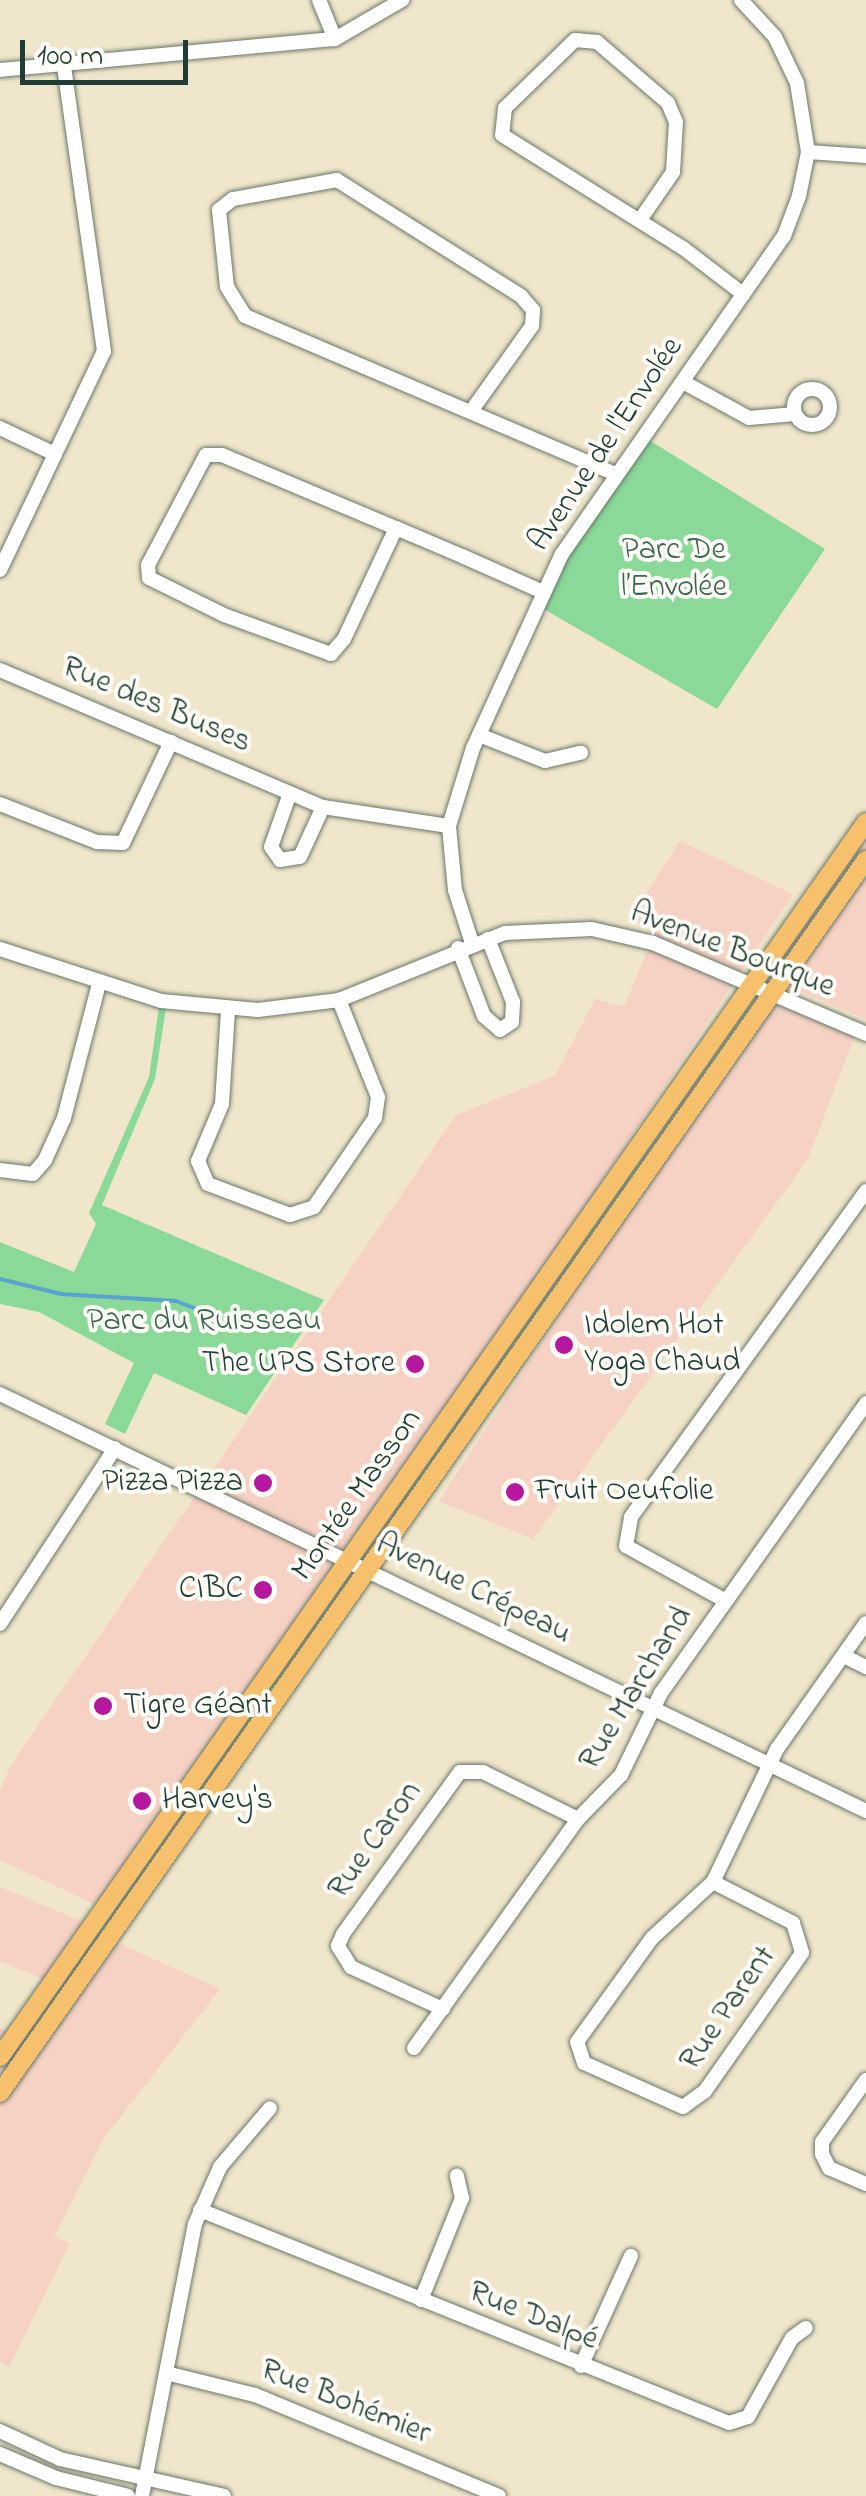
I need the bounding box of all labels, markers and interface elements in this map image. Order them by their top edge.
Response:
scale bar [25,20,192,82]
text: 100 m [37,35,103,79]
street label: Avenue de l'Envolée [521,331,693,559]
park label: Parc De l’Envolée [621,533,727,608]
street label: Rue des Buses [56,649,256,763]
street label: Avenue Bourque [624,894,840,1008]
park label: Parc du Ruisseau [87,1303,321,1341]
place label: Idolem Hot Yoga Chaud [584,1308,740,1383]
marker: Idolem Hot Yoga Chaud [553,1334,575,1356]
place label: The UPS Store [202,1345,395,1383]
marker: The UPS Store [404,1353,426,1375]
street label: Montée Masson [285,1403,431,1589]
place label: Pizza Pizza [102,1464,243,1502]
marker: Pizza Pizza [252,1472,274,1494]
place label: Fruit Oeufolie [535,1473,713,1511]
marker: Fruit Oeufolie [504,1481,526,1503]
street label: Avenue Crépeau [369,1526,577,1654]
place label: CIBC [179,1571,243,1609]
marker: CIBC [252,1579,274,1601]
street label: Rue Marchand [572,1600,702,1778]
place label: Tigre Géant [123,1687,272,1725]
marker: Tigre Géant [92,1695,114,1717]
street label: Rue Caron [321,1775,431,1907]
place label: Harvey's [162,1782,273,1820]
marker: Harvey's [131,1790,153,1812]
street label: Rue Parent [672,1939,786,2079]
street label: Rue Dalpé [463,2274,603,2360]
street label: Rue Bohémier [254,2352,436,2454]

